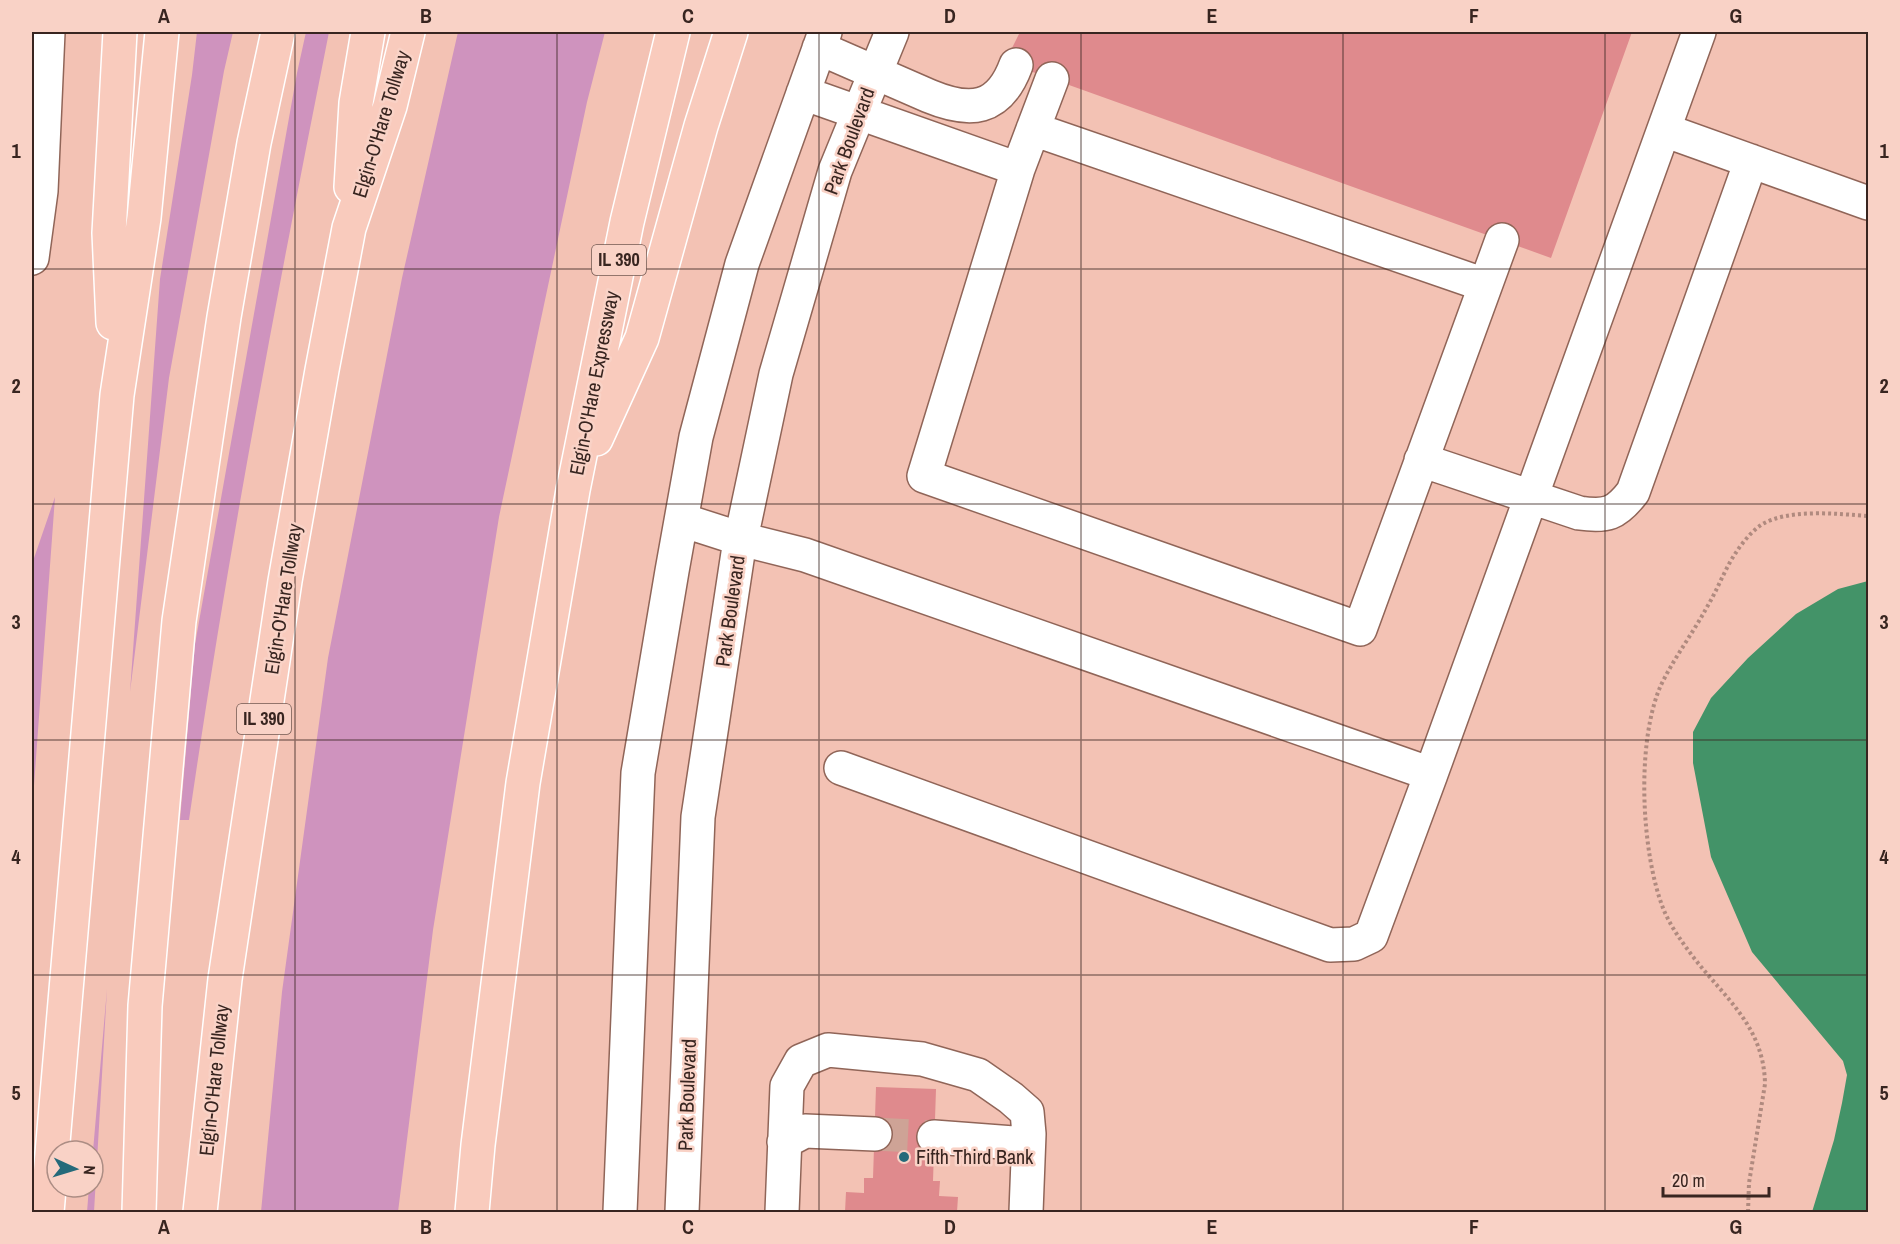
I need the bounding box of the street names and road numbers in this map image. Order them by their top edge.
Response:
street label: Elgin-O'Hare Tollway [345,46,416,201]
street label: Park Boulevard [817,84,880,198]
road number: IL 390 [592,245,646,275]
street label: Elgin-O'Hare Expressway [562,288,625,477]
street label: Elgin-O'Hare Tollway [257,521,308,676]
street label: Park Boulevard [708,554,751,668]
road number: IL 390 [237,704,291,734]
street label: Elgin-O'Hare Tollway [192,1002,235,1157]
street label: Park Boulevard [671,1038,702,1151]

